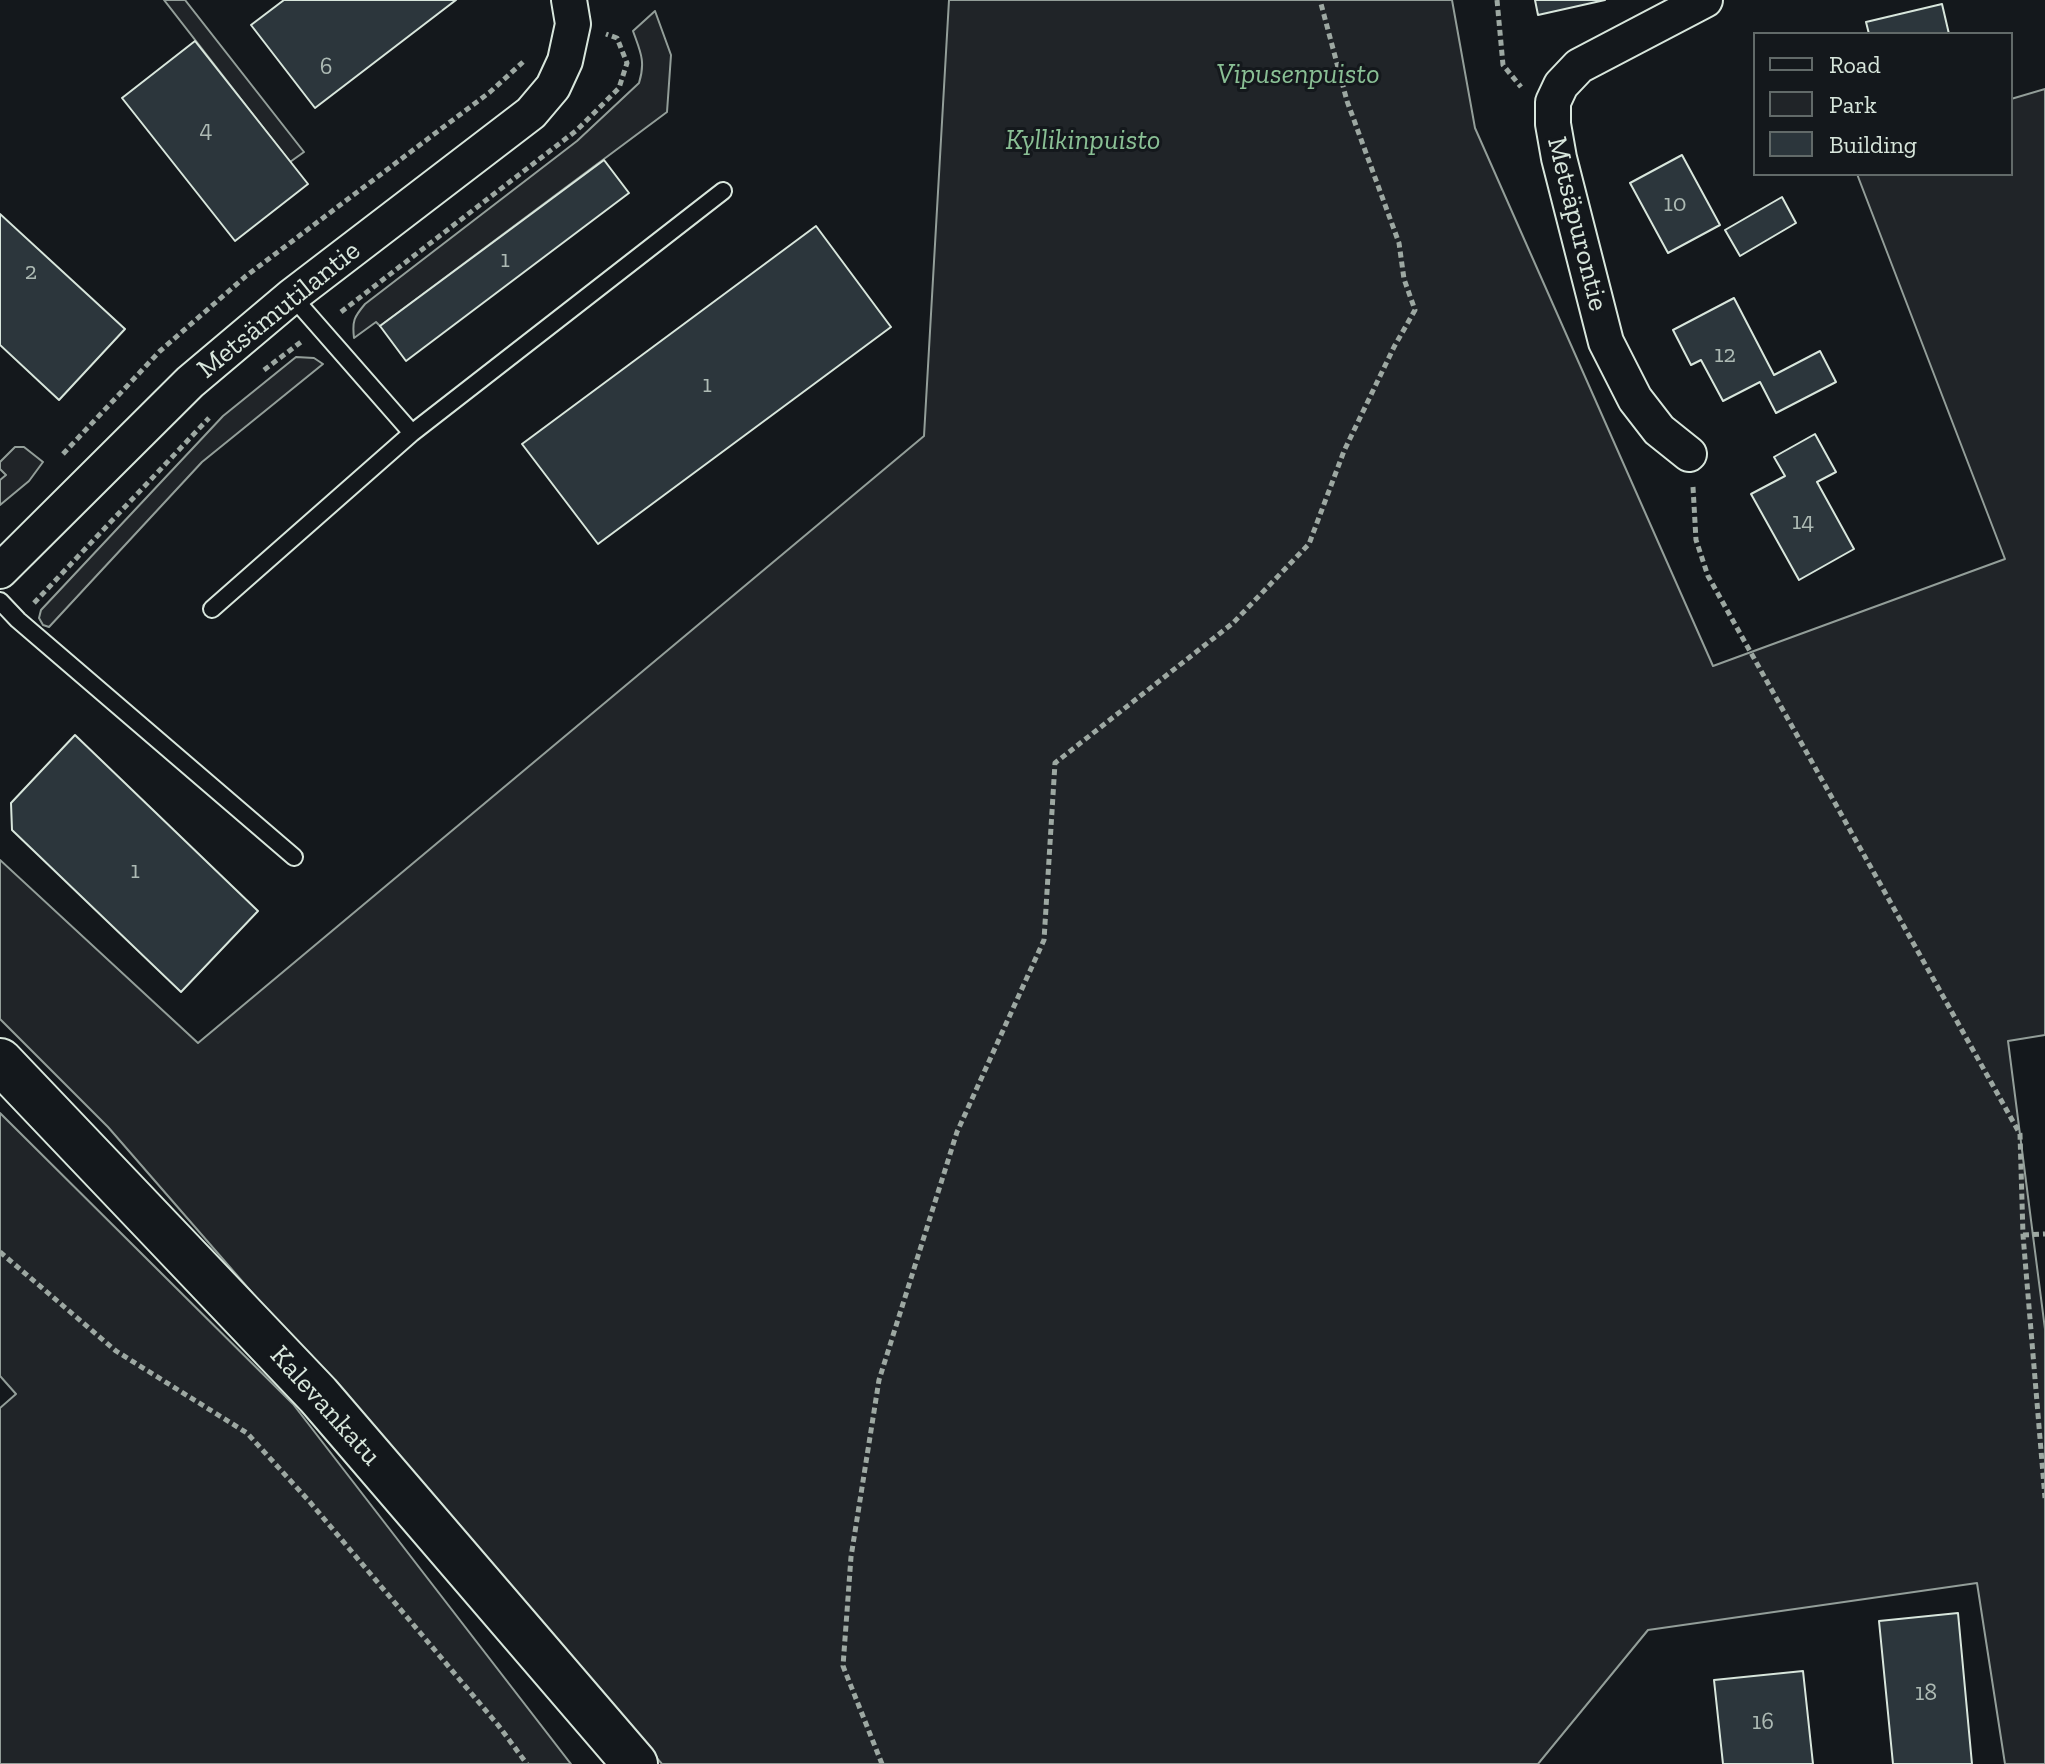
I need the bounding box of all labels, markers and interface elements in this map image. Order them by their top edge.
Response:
legend [1753,32,2013,176]
text: Road [1829,50,1881,79]
house number: 6 [320,53,332,81]
park label: Vipusenpuisto [1216,58,1380,92]
text: Park [1829,90,1877,119]
house number: 4 [200,116,212,144]
park label: Kyllikinpuisto [1006,124,1160,158]
text: Building [1829,130,1917,159]
street label: Metsäpurontie [1539,134,1615,314]
house number: 10 [1663,190,1687,218]
street label: Metsämutilantie [191,234,367,386]
house number: 1 [500,246,510,274]
house number: 2 [25,258,37,286]
house number: 12 [1714,341,1736,369]
house number: 1 [702,371,712,399]
house number: 14 [1792,508,1814,536]
house number: 1 [130,857,140,885]
street label: Kalevankatu [262,1339,388,1473]
house number: 18 [1915,1679,1937,1707]
house number: 16 [1752,1708,1774,1736]

